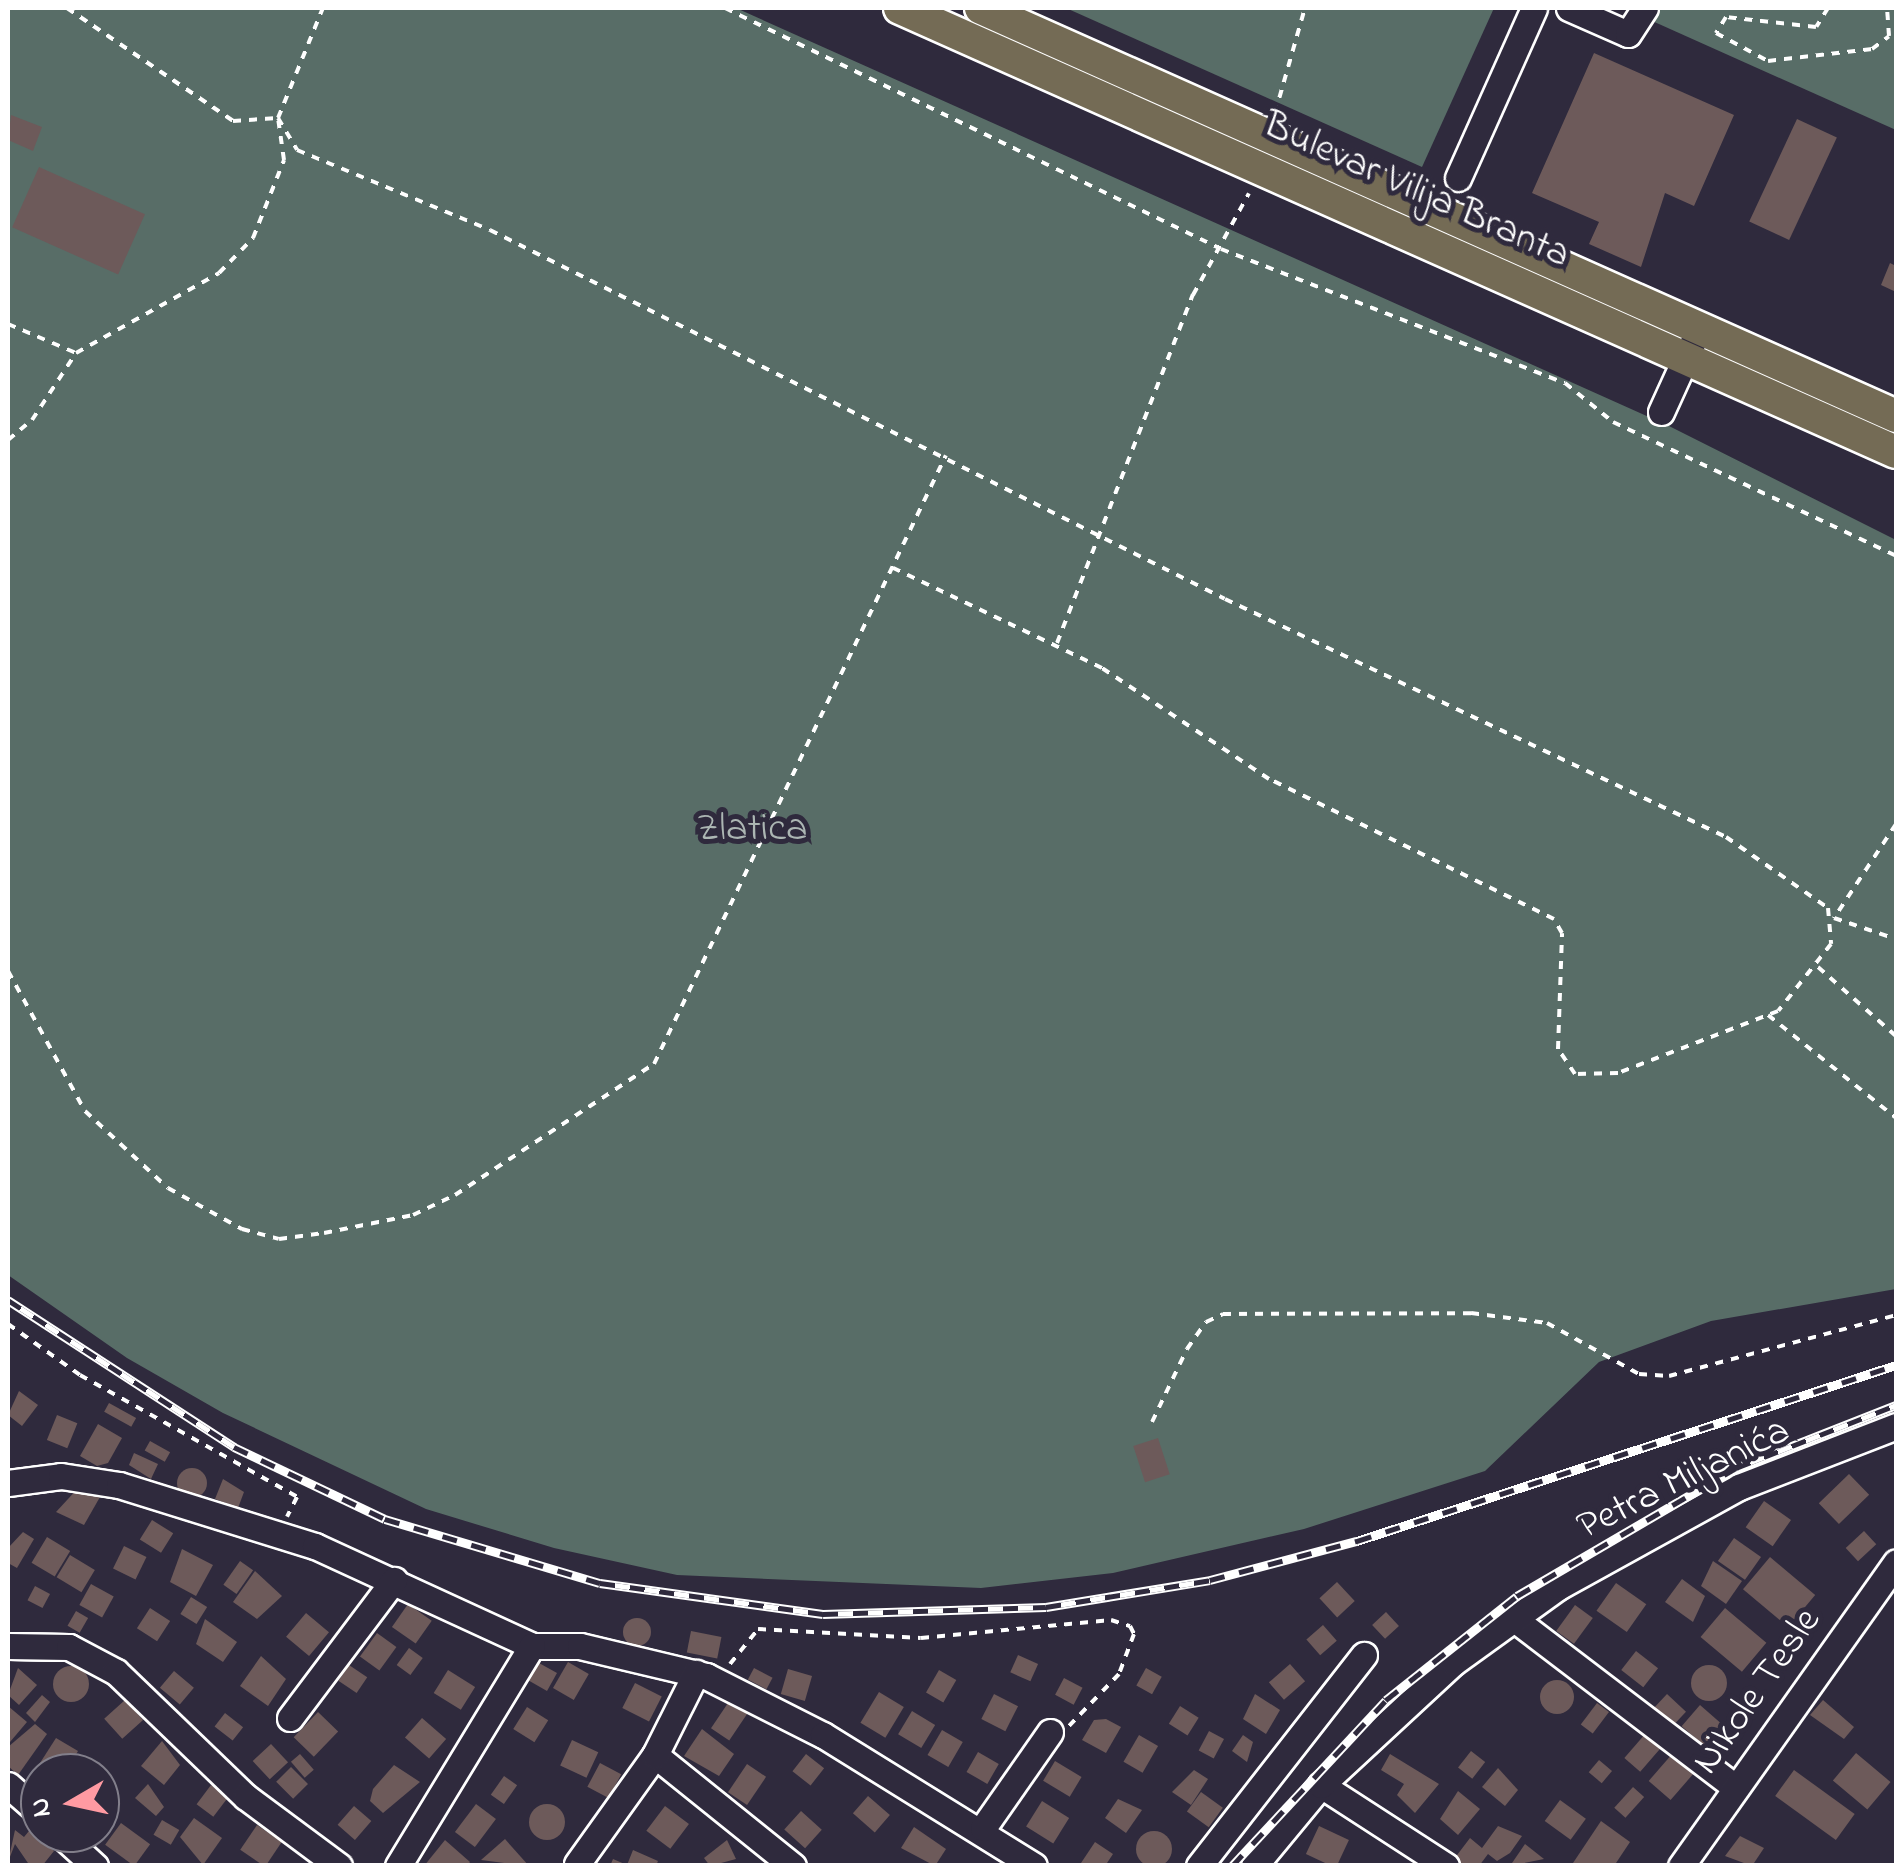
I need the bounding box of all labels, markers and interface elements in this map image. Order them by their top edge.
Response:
street label: Bulevar Vilija Branta [1255,102,1577,280]
park label: Zlatica [696,806,808,854]
street label: Petra Miljanića [1570,1408,1798,1552]
street label: Nikole Tesle [1683,1600,1833,1784]
north arrow [20,1753,120,1853]
text: N [20,1795,64,1820]

